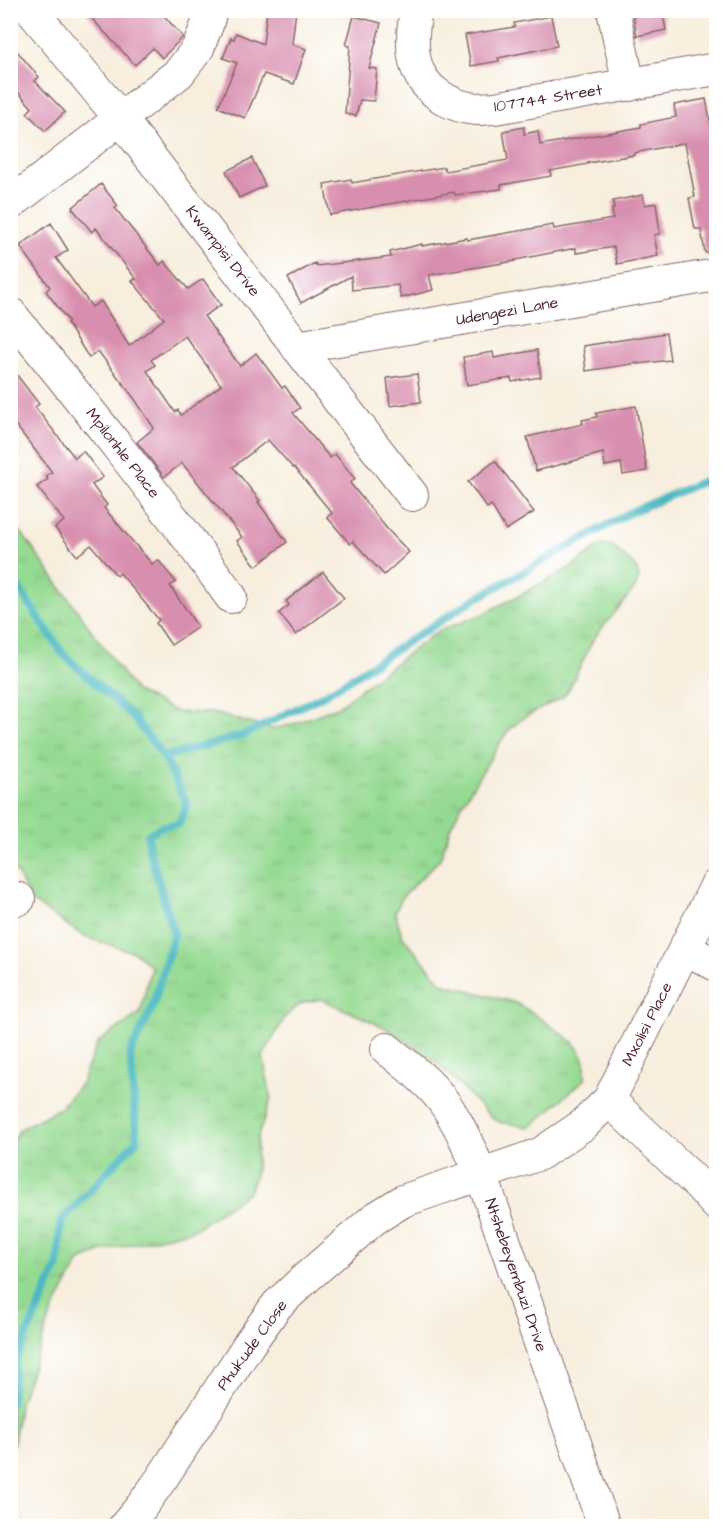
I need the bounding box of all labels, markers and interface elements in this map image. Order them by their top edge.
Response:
street label: 107744 Street [492,78,604,117]
street label: Kwampisi Drive [180,201,266,301]
street label: Udengezi Lane [454,291,560,332]
street label: Mpilonhle Place [81,403,166,503]
street label: Mxolisi Place [616,978,678,1070]
street label: Ntshebeyembuzi Drive [478,1195,553,1355]
street label: Phukude Close [212,1295,293,1395]

